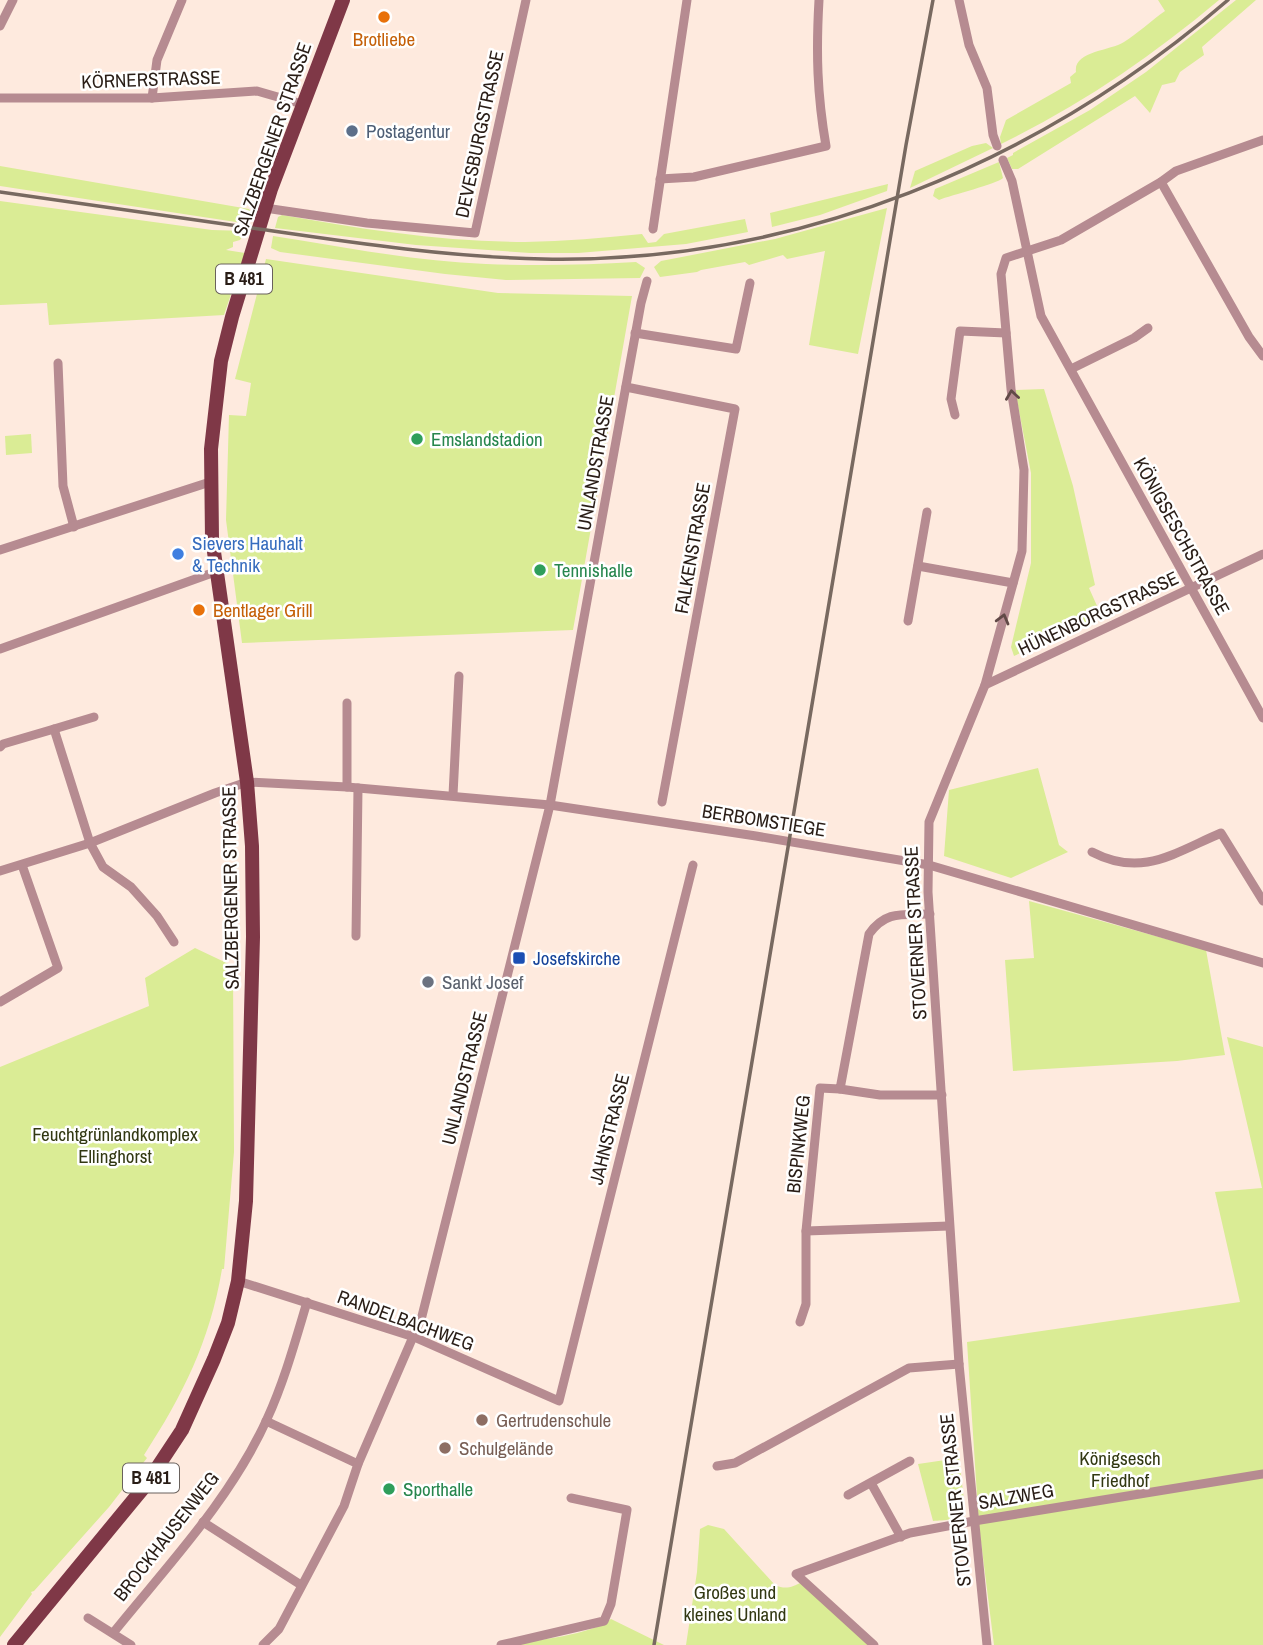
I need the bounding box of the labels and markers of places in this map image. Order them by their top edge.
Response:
marker: Brotliebe [376,9,392,25]
place label: Brotliebe [353,26,415,52]
place label: Postagentur [366,118,451,144]
marker: Postagentur [344,123,360,139]
place label: Emslandstadion [431,426,543,452]
marker: Emslandstadion [409,431,425,447]
place label: Sievers Hauhalt & Technik [192,530,304,578]
marker: Sievers Hauhalt & Technik [170,546,186,562]
place label: Tennishalle [554,557,633,583]
marker: Tennishalle [532,562,548,578]
place label: Bentlager Grill [213,597,313,623]
marker: Bentlager Grill [191,602,207,618]
place label: Josefskirche [533,945,620,971]
marker: Josefskirche [511,950,527,966]
place label: Sankt Josef [442,969,524,995]
marker: Sankt Josef [420,974,436,990]
place label: Gertrudenschule [496,1407,611,1433]
marker: Gertrudenschule [474,1412,490,1428]
place label: Schulgelände [459,1435,553,1461]
marker: Schulgelände [437,1440,453,1456]
place label: Sporthalle [403,1476,473,1502]
marker: Sporthalle [381,1481,397,1497]

